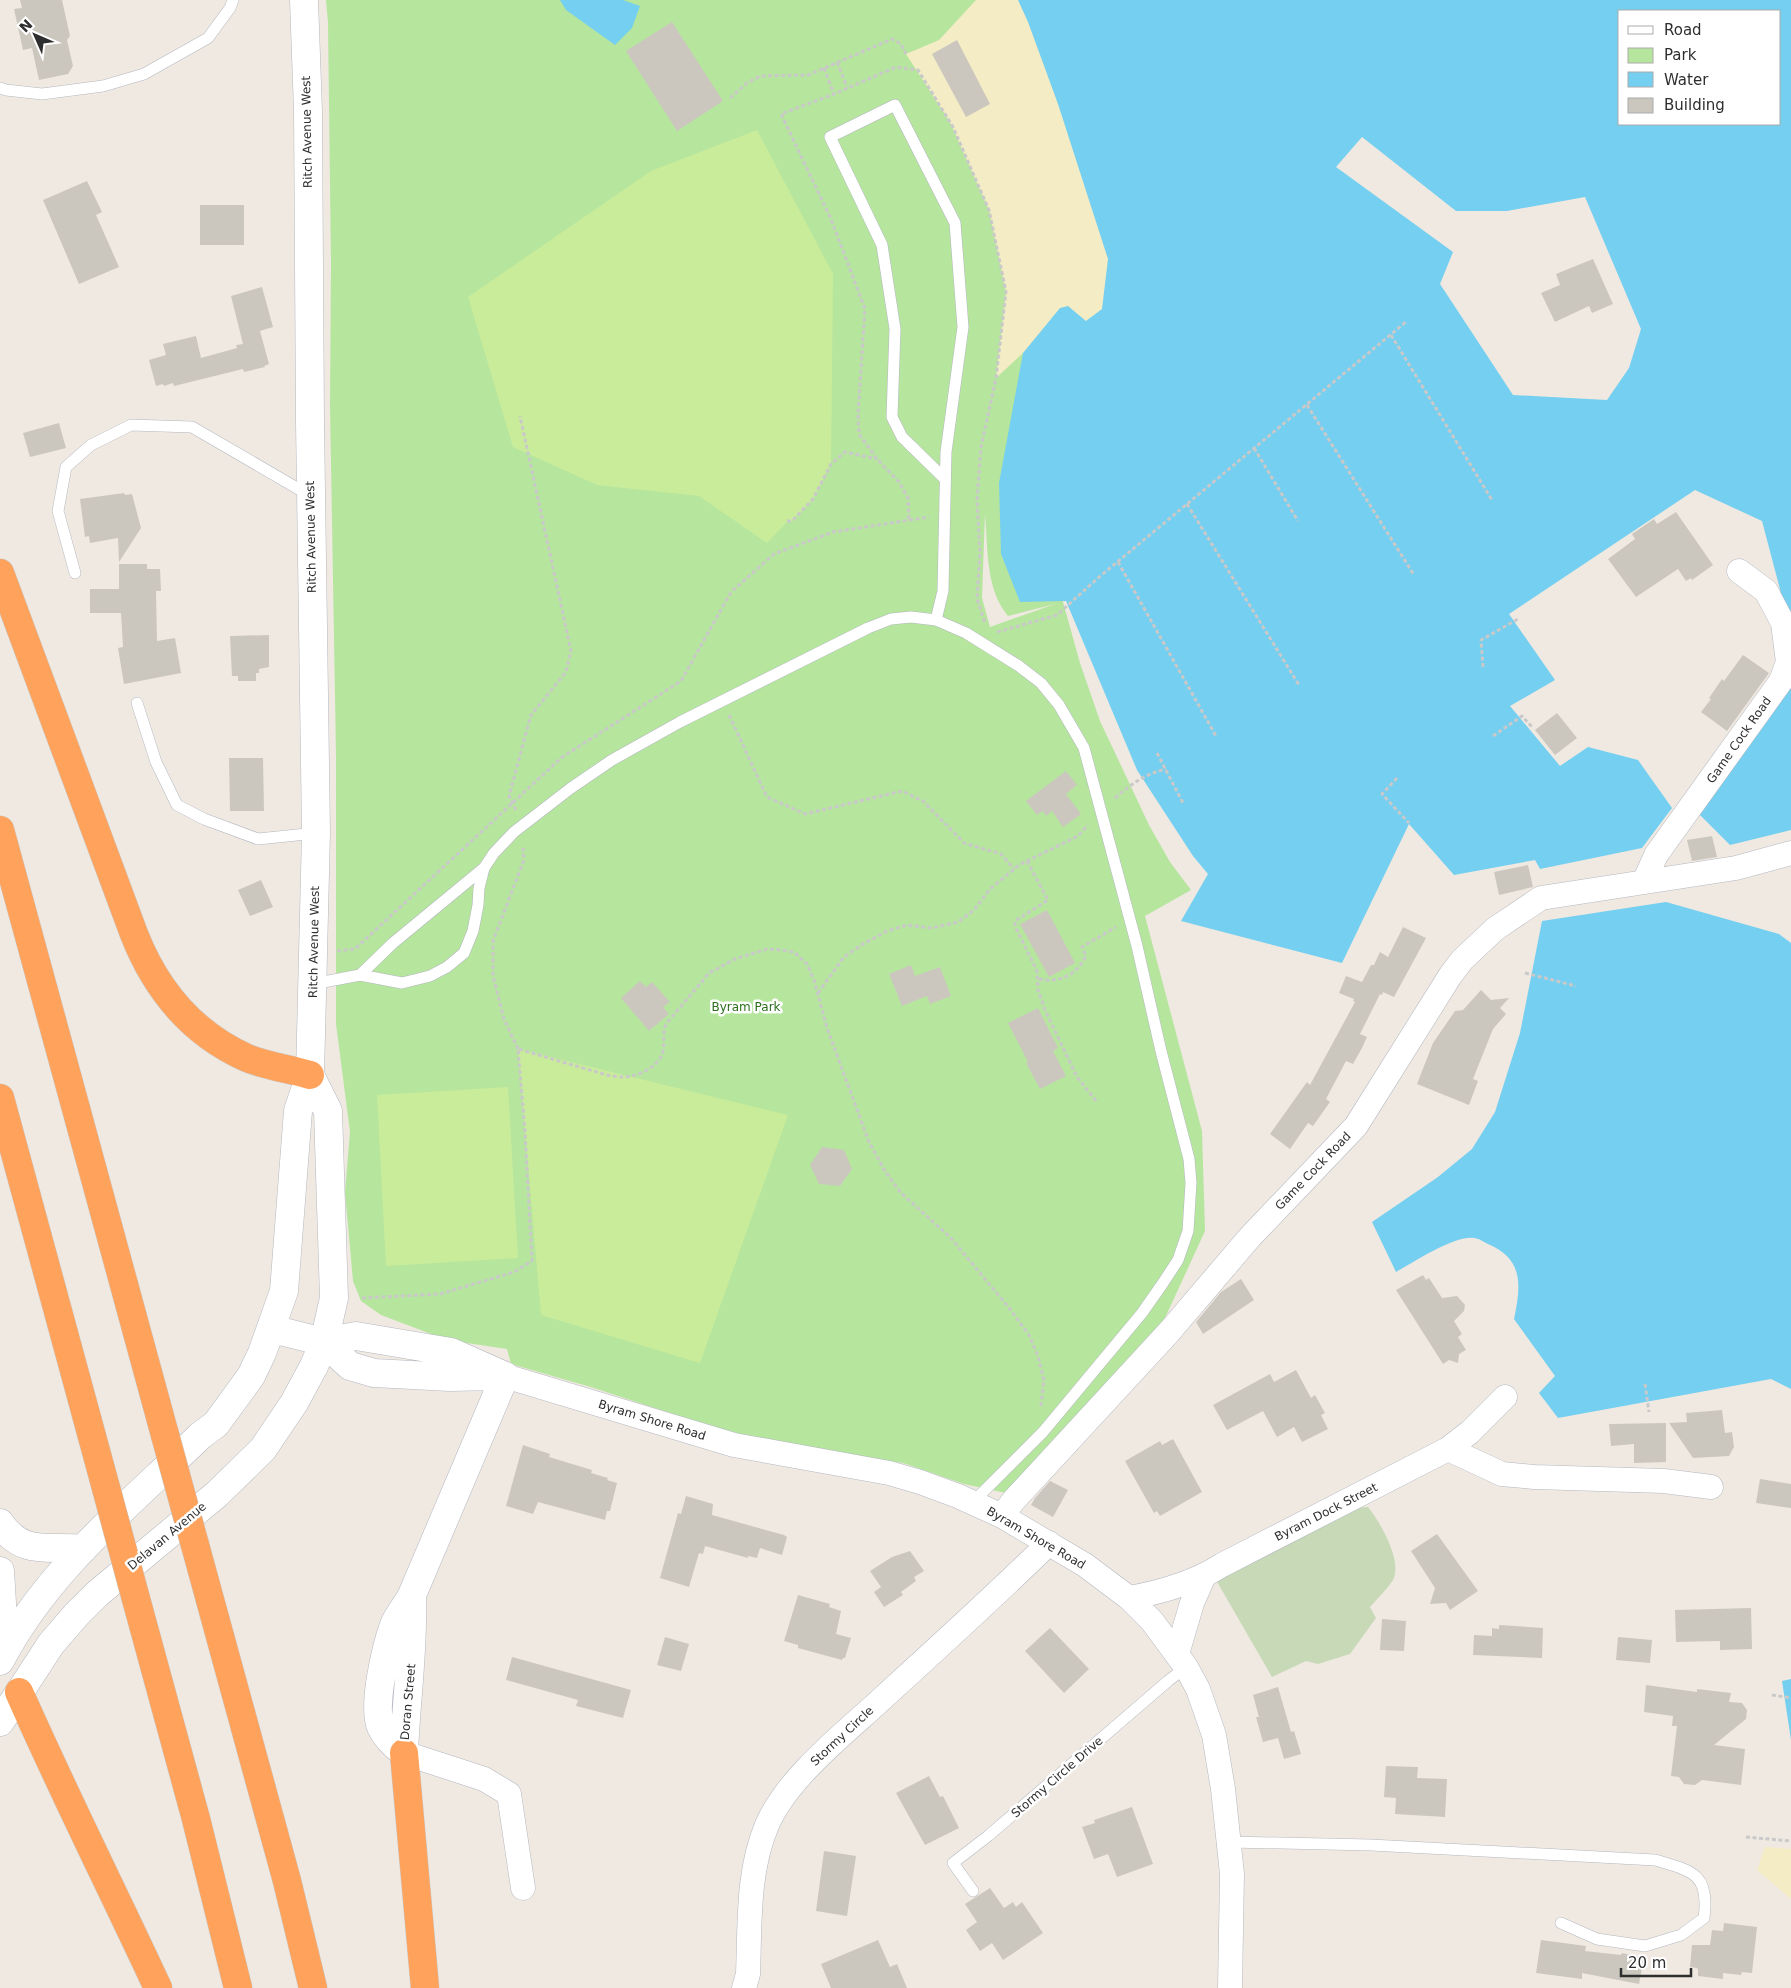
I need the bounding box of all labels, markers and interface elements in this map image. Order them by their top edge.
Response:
north arrow [10,10,60,60]
legend [1618,10,1781,125]
text: N [16,16,36,36]
text: Road [1664,21,1702,39]
text: Park [1664,46,1697,64]
text: Water [1664,71,1709,89]
street label: Ritch Avenue West [299,75,315,188]
text: Building [1664,96,1725,114]
street label: Ritch Avenue West [303,480,319,593]
street label: Game Cock Road [1704,694,1774,786]
street label: Ritch Avenue West [306,885,322,998]
park label: Byram Park [711,1000,781,1014]
street label: Game Cock Road [1272,1129,1354,1213]
street label: Byram Shore Road [597,1397,707,1443]
street label: Byram Dock Street [1272,1480,1380,1544]
street label: Delavan Avenue [125,1499,209,1573]
street label: Byram Shore Road [984,1504,1088,1572]
street label: Doran Street [398,1663,418,1741]
street label: Stormy Circle [808,1703,876,1769]
street label: Stormy Circle Drive [1008,1734,1106,1820]
scale bar [1621,1946,1691,1978]
text: 20 m [1628,1954,1666,1972]

